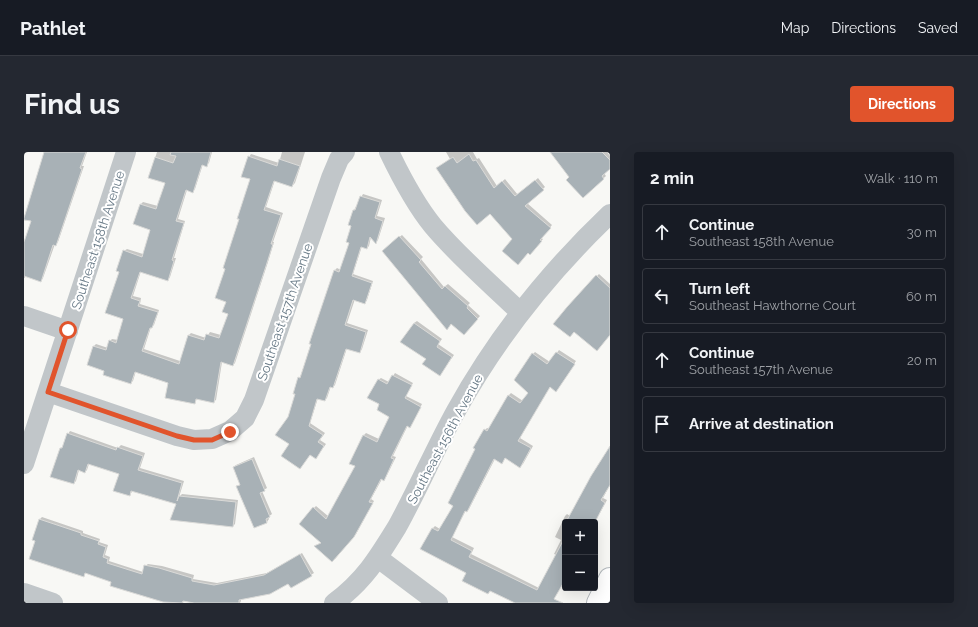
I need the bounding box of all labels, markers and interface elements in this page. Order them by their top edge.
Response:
text: Pathlet [20,17,86,39]
text: Map [781,20,809,36]
text: Directions [831,20,896,36]
text: Saved [918,20,958,36]
button: Directions [850,86,954,122]
text: Find us [24,88,120,121]
street label: Southeast 158th Avenue [68,168,128,311]
text: 2 min [650,168,694,188]
text: Walk · 110 m [864,171,938,186]
text: Continue [689,216,754,234]
icon: ahead [651,221,673,243]
text: 30 m [907,225,937,240]
text: Southeast 158th Avenue [689,234,834,249]
street label: Southeast 157th Avenue [254,241,316,383]
text: Turn left [689,280,750,298]
icon: left [651,285,673,307]
text: 60 m [906,289,937,304]
text: Southeast Hawthorne Court [689,298,856,313]
route start [59,321,77,339]
text: Continue [689,344,754,362]
icon: ahead [651,349,673,371]
text: 20 m [907,353,937,368]
text: Southeast 157th Avenue [689,362,833,377]
street label: Southeast 156th Avenue [404,371,486,506]
icon: arrive [651,413,673,435]
text: Arrive at destination [689,415,834,433]
route end [221,423,239,441]
map controls [562,519,598,591]
button: + [562,519,598,555]
button: − [562,555,598,591]

